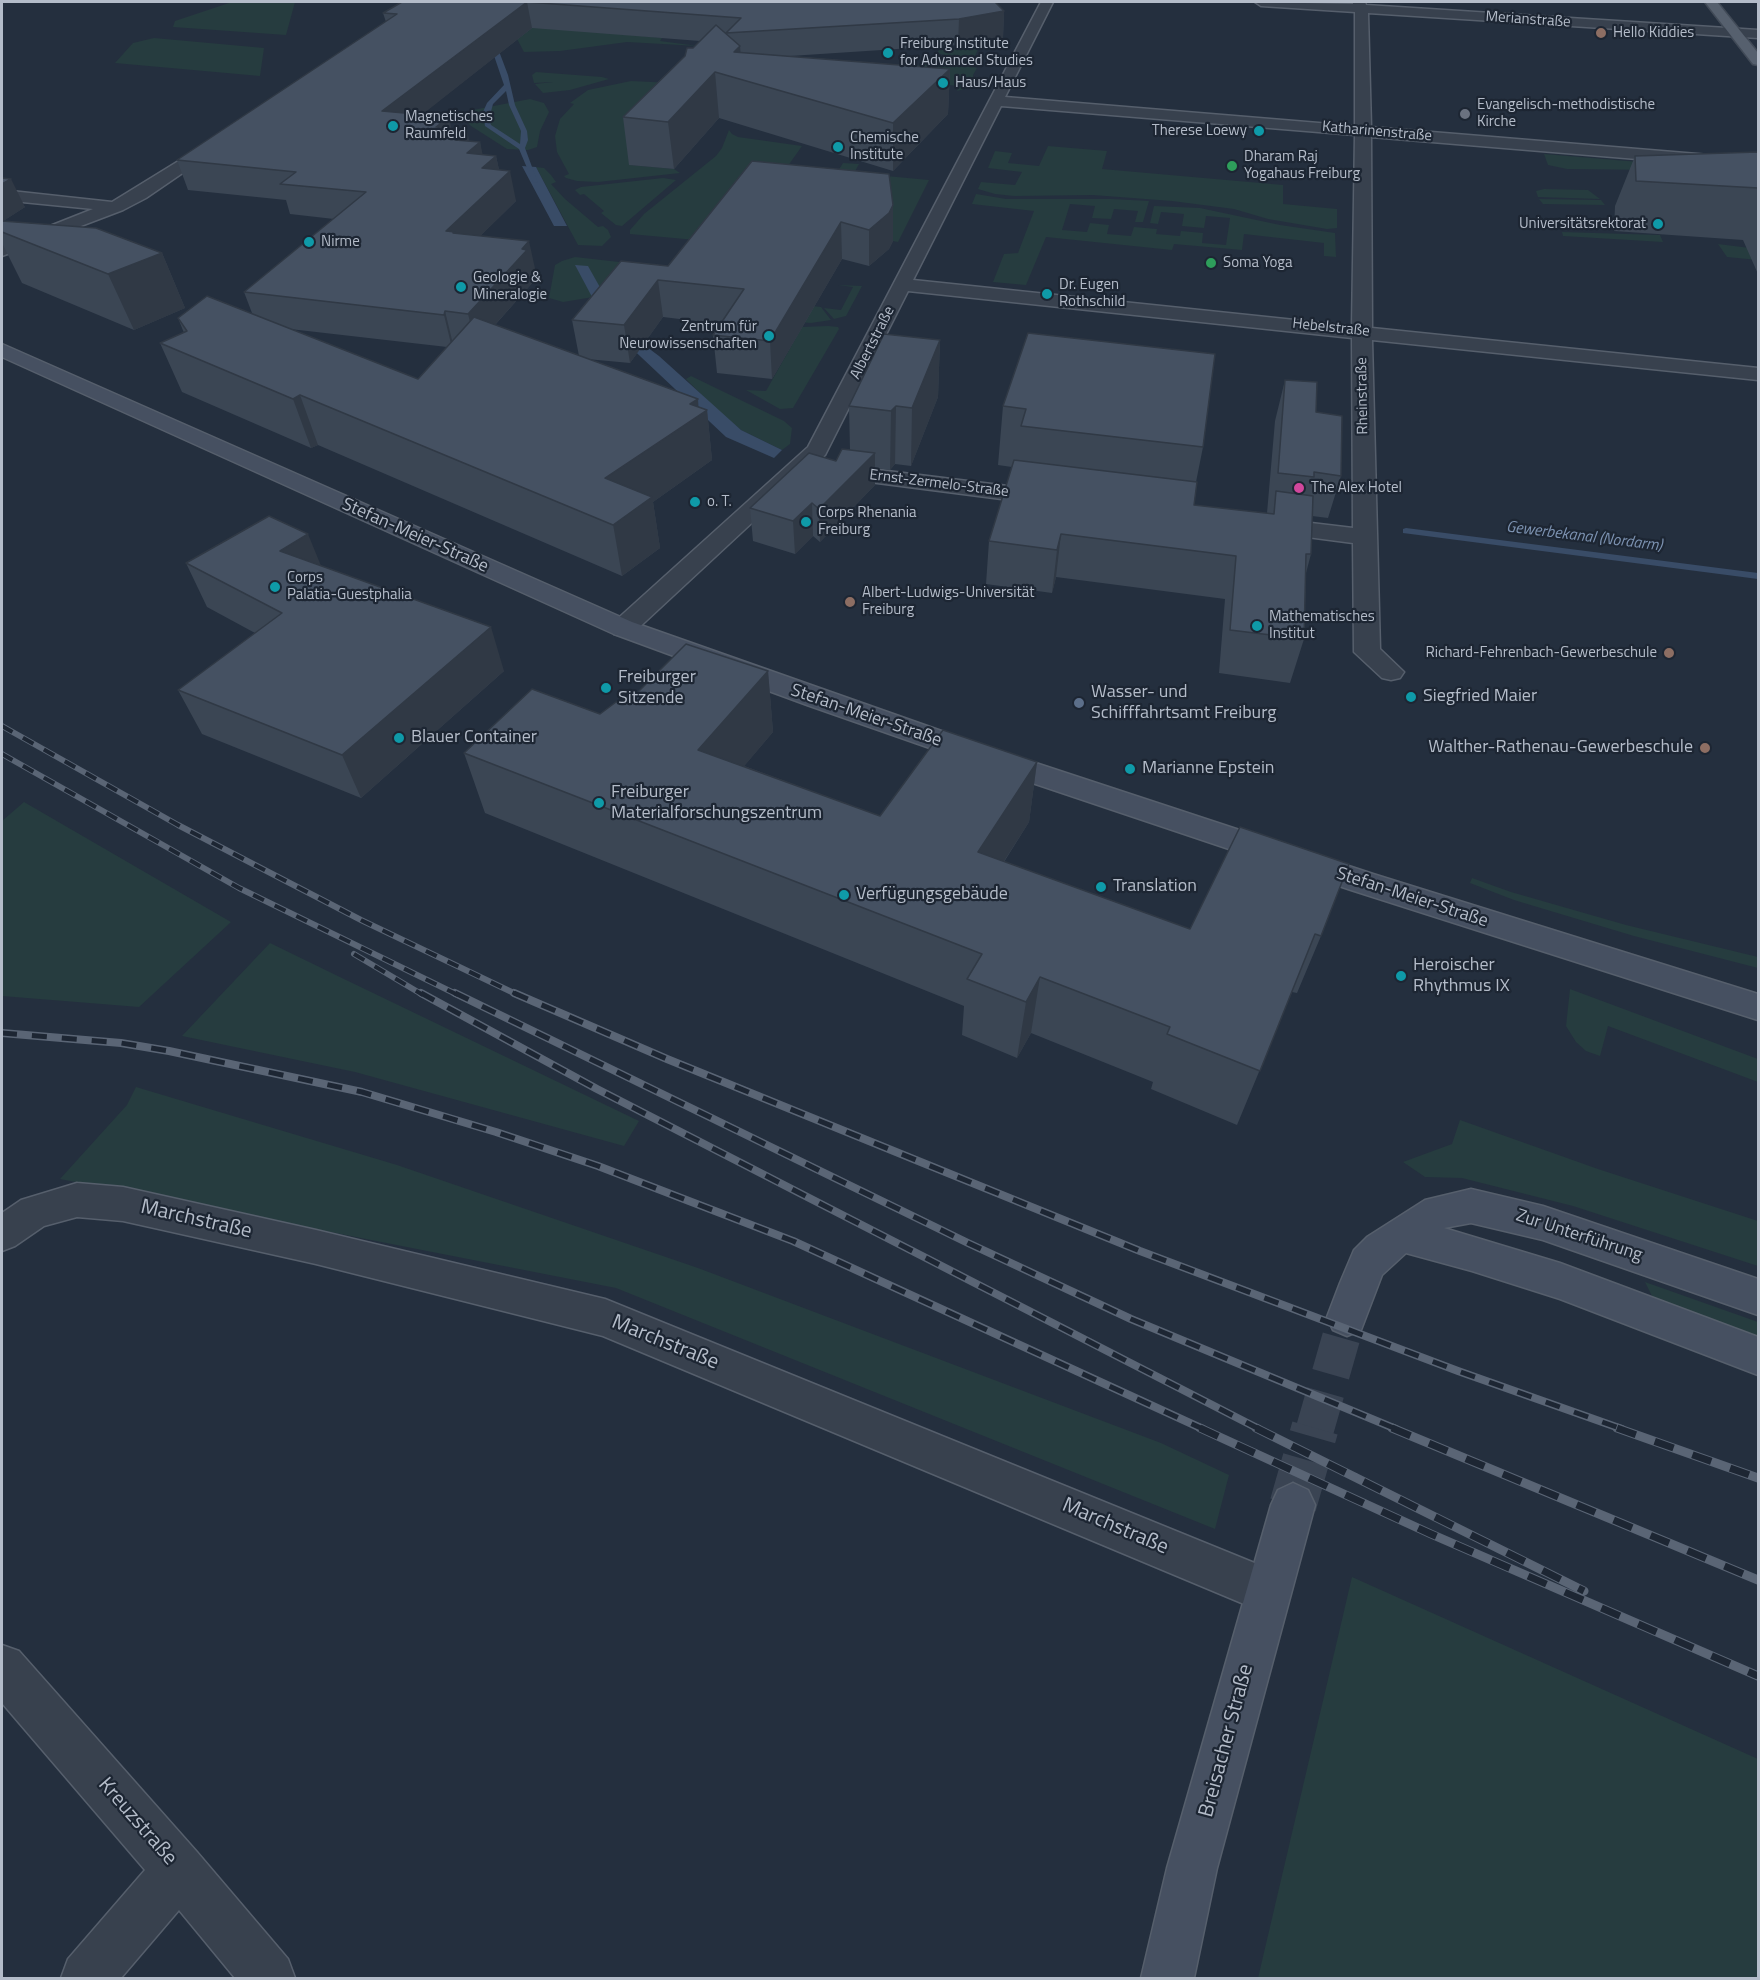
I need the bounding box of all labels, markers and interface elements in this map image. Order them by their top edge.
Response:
street label: Merianstraße [1485,8,1571,32]
place label: Hello Kiddies [1613,24,1694,42]
marker: Hello Kiddies [1594,26,1608,40]
place label: Freiburg Institute for Advanced Studies [900,35,1033,70]
marker: Freiburg Institute for Advanced Studies [881,46,895,60]
place label: Haus/Haus [955,74,1026,92]
marker: Haus/Haus [936,76,950,90]
place label: Evangelisch-methodistische Kirche [1477,96,1655,131]
marker: Evangelisch-methodistische Kirche [1458,107,1472,121]
place label: Magnetisches Raumfeld [405,108,493,143]
street label: Katharinenstraße [1321,118,1433,146]
marker: Magnetisches Raumfeld [386,119,400,133]
place label: Therese Loewy [1152,122,1247,140]
marker: Therese Loewy [1252,124,1266,138]
place label: Chemische Institute [850,129,919,164]
marker: Chemische Institute [831,140,845,154]
place label: Dharam Raj Yogahaus Freiburg [1244,148,1360,183]
marker: Dharam Raj Yogahaus Freiburg [1225,159,1239,173]
place label: Universitätsrektorat [1519,215,1646,233]
marker: Universitätsrektorat [1651,217,1665,231]
place label: Nirme [321,233,360,251]
marker: Nirme [302,235,316,249]
place label: Soma Yoga [1223,254,1293,272]
marker: Soma Yoga [1204,256,1218,270]
place label: Geologie & Mineralogie [473,269,547,304]
place label: Dr. Eugen Rothschild [1059,276,1126,311]
marker: Geologie & Mineralogie [454,280,468,294]
marker: Dr. Eugen Rothschild [1040,287,1054,301]
street label: Albertstraße [847,304,899,382]
street label: Hebelstraße [1291,315,1371,341]
place label: Zentrum für Neurowissenschaften [619,318,757,353]
marker: Zentrum für Neurowissenschaften [762,329,776,343]
street label: Rheinstraße [1353,357,1373,435]
street label: Ernst-Zermelo-Straße [868,467,1010,501]
place label: The Alex Hotel [1311,479,1402,497]
marker: The Alex Hotel [1292,481,1306,495]
place label: o. T. [707,493,732,511]
street label: Stefan-Meier-Straße [338,494,492,578]
marker: o. T. [688,495,702,509]
place label: Corps Rhenania Freiburg [818,504,917,539]
marker: Corps Rhenania Freiburg [799,515,813,529]
water label: Gewerbekanal (Nordarm) [1505,518,1663,556]
place label: Corps Palatia-Guestphalia [287,569,412,604]
marker: Corps Palatia-Guestphalia [268,580,282,594]
place label: Albert-Ludwigs-Universität Freiburg [862,584,1035,619]
marker: Albert-Ludwigs-Universität Freiburg [843,595,857,609]
place label: Mathematisches Institut [1269,608,1375,643]
marker: Mathematisches Institut [1250,619,1264,633]
place label: Richard-Fehrenbach-Gewerbeschule [1425,644,1657,662]
marker: Richard-Fehrenbach-Gewerbeschule [1662,646,1676,660]
place label: Freiburger Sitzende [618,667,696,710]
street label: Stefan-Meier-Straße [788,680,944,752]
marker: Freiburger Sitzende [599,681,613,695]
place label: Wasser- und Schifffahrtsamt Freiburg [1091,682,1277,724]
place label: Siegfried Maier [1423,686,1537,708]
marker: Siegfried Maier [1404,690,1418,704]
marker: Wasser- und Schifffahrtsamt Freiburg [1072,696,1086,710]
place label: Blauer Container [411,727,537,749]
marker: Blauer Container [392,731,406,745]
place label: Walther-Rathenau-Gewerbeschule [1428,737,1693,759]
marker: Walther-Rathenau-Gewerbeschule [1698,741,1712,755]
place label: Marianne Epstein [1142,758,1275,780]
marker: Marianne Epstein [1123,762,1137,776]
place label: Freiburger Materialforschungszentrum [611,782,822,824]
marker: Freiburger Materialforschungszentrum [592,796,606,810]
street label: Stefan-Meier-Straße [1334,863,1490,933]
place label: Translation [1113,876,1197,898]
marker: Translation [1094,880,1108,894]
place label: Verfügungsgebäude [856,884,1008,906]
marker: Verfügungsgebäude [837,888,851,902]
place label: Heroischer Rhythmus IX [1413,955,1510,998]
marker: Heroischer Rhythmus IX [1394,969,1408,983]
street label: Marchstraße [138,1195,254,1245]
street label: Zur Unterführung [1513,1205,1645,1267]
street label: Marchstraße [608,1310,722,1376]
street label: Marchstraße [1058,1493,1172,1561]
street label: Breisacher Straße [1194,1662,1260,1820]
street label: Kreuzstraße [92,1773,182,1871]

